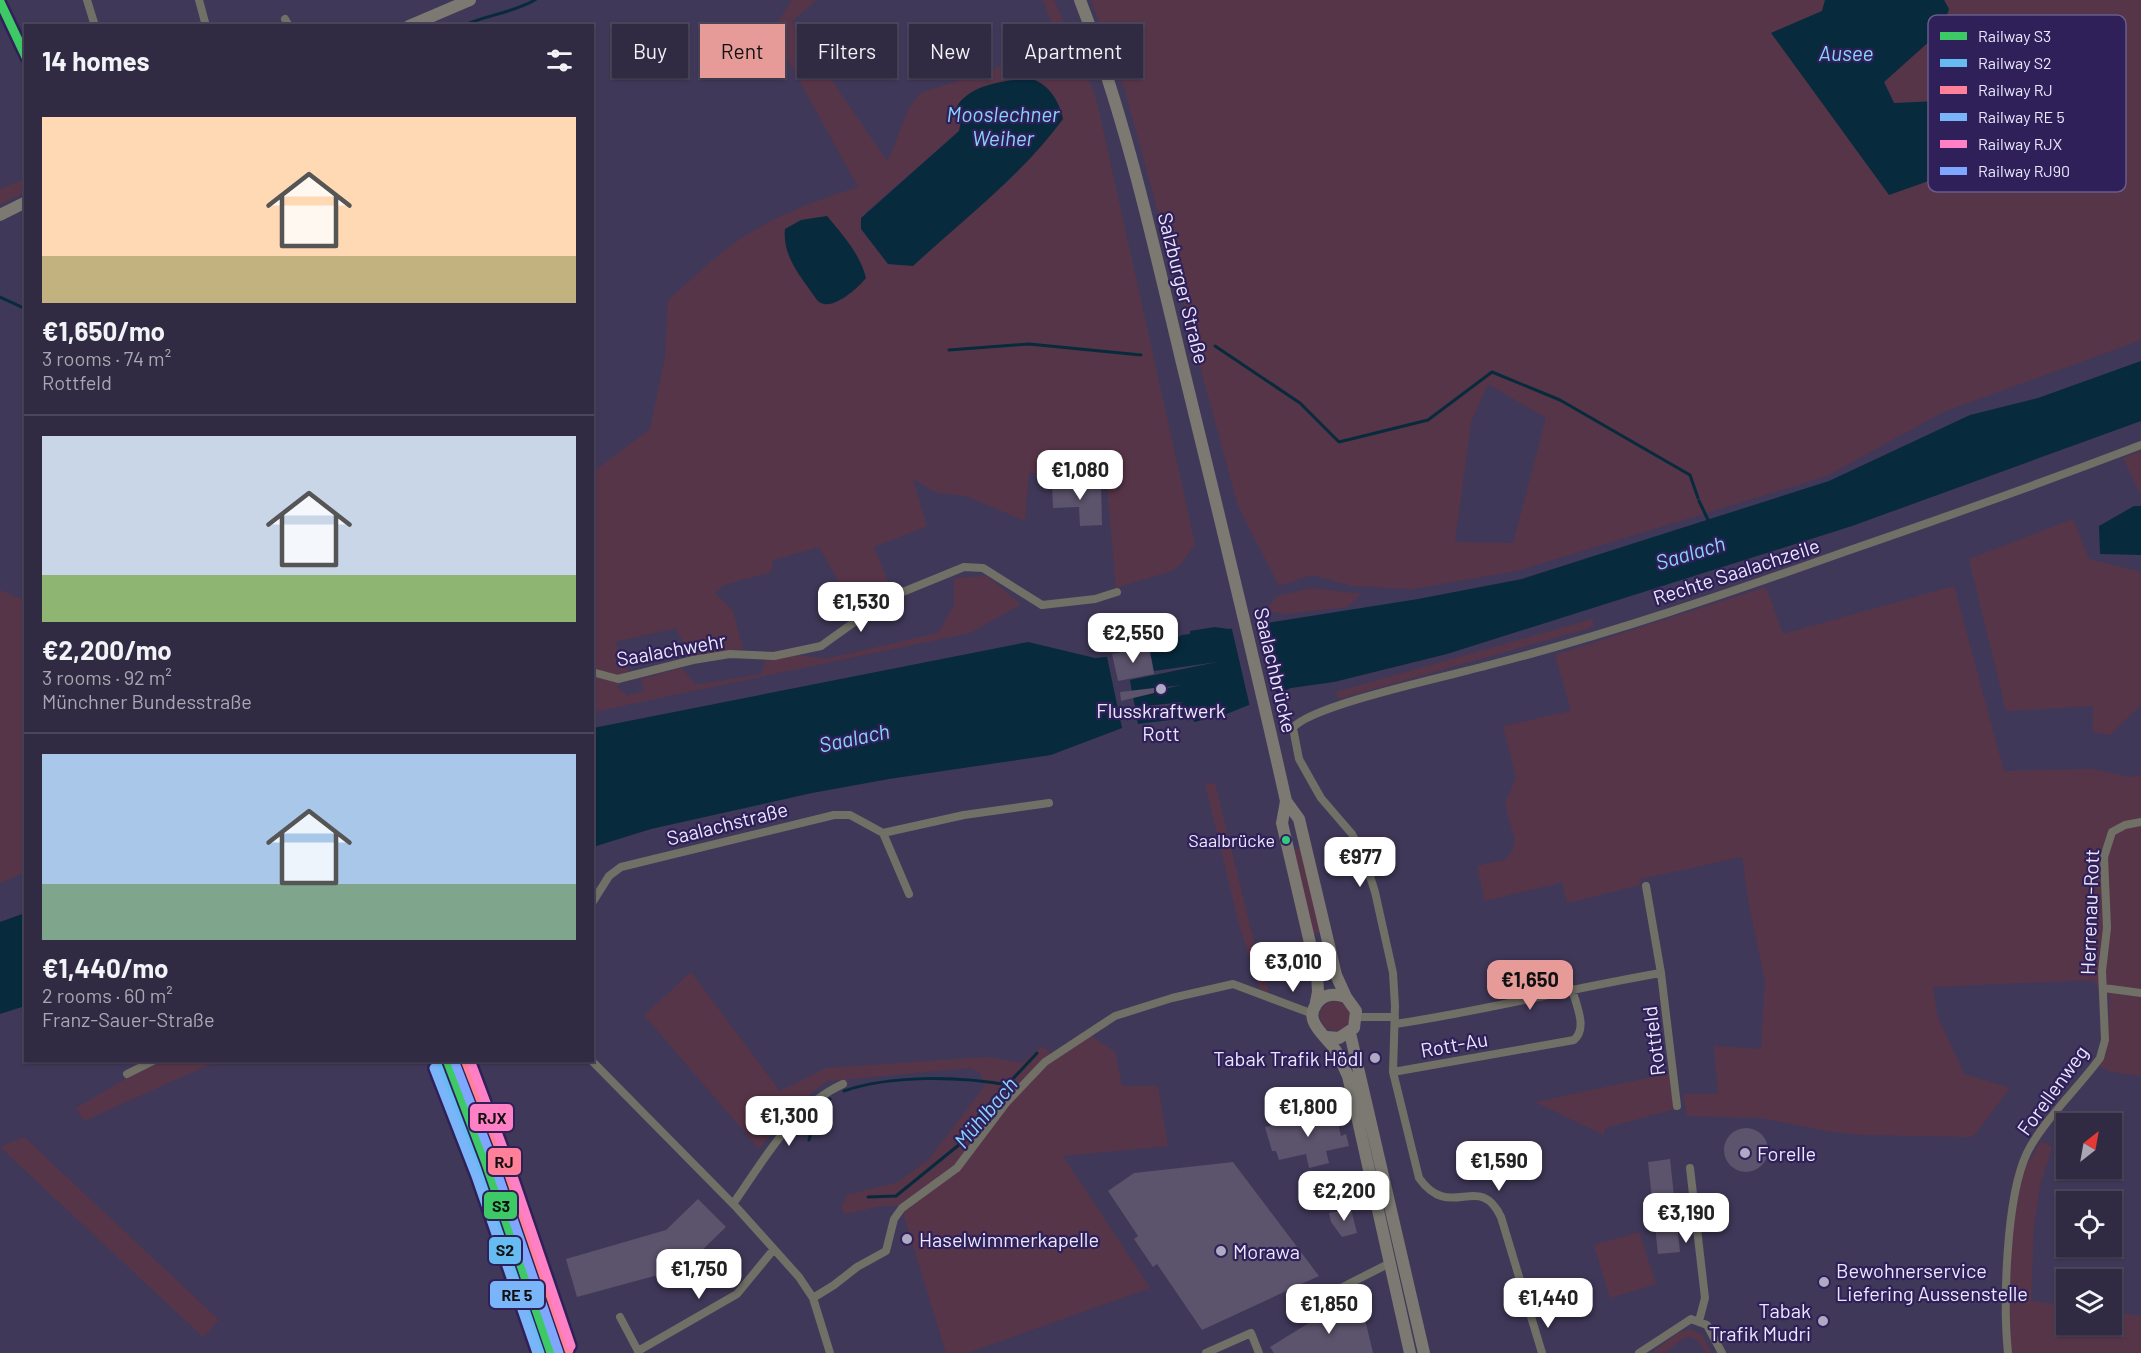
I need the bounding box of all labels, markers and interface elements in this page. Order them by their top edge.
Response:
legend [1928,15,2126,192]
chip: Buy [612,24,688,78]
chip: Rent [700,24,785,78]
chip: Filters [797,24,897,78]
chip: New [909,24,991,78]
chip: Apartment [1003,24,1143,78]
text: Railway S3 [1978,26,2051,45]
water label: Ausee [1819,40,1873,65]
icon: filters [543,44,576,77]
text: 14 homes [42,45,149,76]
text: Railway S2 [1978,53,2052,72]
text: Railway RJ [1978,80,2053,99]
water label: Mooslechner Weiher [947,101,1060,150]
text: Railway RE 5 [1978,107,2065,126]
text: Railway RJX [1978,134,2062,153]
icon: home [255,156,363,264]
text: Railway RJ90 [1978,161,2070,180]
street label: Salzburger Straße [1154,210,1214,366]
text: €1,650/mo [42,315,165,346]
text: 3 rooms · 74 m² [42,346,171,370]
text: Rottfeld [42,370,112,394]
pin: €1,080 [1031,450,1129,501]
text: €1,080 [1051,457,1109,481]
icon: home [255,475,363,583]
water label: Saalach [1652,530,1728,574]
street label: Rechte Saalachzeile [1650,533,1822,609]
pin: €1,530 [812,582,910,633]
text: €1,530 [832,589,890,613]
street label: Saalachbrücke [1250,605,1302,735]
pin: €2,550 [1084,613,1182,664]
text: €2,550 [1102,620,1164,644]
street label: Saalachwehr [614,628,728,670]
text: €2,200/mo [42,634,172,665]
text: 3 rooms · 92 m² [42,665,172,689]
marker: Flusskraftwerk Rott [1154,682,1168,696]
text: Münchner Bundesstraße [42,689,252,713]
place label: Flusskraftwerk Rott [1096,698,1226,745]
water label: Saalach [816,717,892,757]
icon: home [255,793,363,901]
street label: Saalachstraße [664,796,790,850]
place label: Saalbrücke [1188,829,1275,851]
marker: Saalbrücke [1280,834,1292,846]
pin: €977 [1324,837,1396,888]
text: €977 [1338,844,1382,868]
street label: Herrenau-Rott [2075,849,2103,975]
pin: €3,010 [1244,942,1342,993]
text: €3,010 [1264,949,1322,973]
text: €1,440/mo [42,952,169,983]
pin: €1,650 [1481,960,1579,1011]
text: €1,650 [1501,967,1559,991]
text: 2 rooms · 60 m² [42,983,173,1007]
street label: Rottfeld [1637,1005,1669,1077]
text: Franz-Sauer-Straße [42,1007,215,1031]
street label: Rott-Au [1418,1026,1490,1062]
street label: Forellenweg [2011,1040,2093,1140]
place label: Tabak Trafik Hödl [1213,1046,1363,1070]
marker: Tabak Trafik Hödl [1368,1051,1382,1065]
water label: Mühlbach [948,1071,1022,1153]
pin: €1,800 [1259,1087,1357,1138]
text: €1,800 [1279,1094,1337,1118]
pin: €1,300 [740,1096,838,1147]
line badge: RJX [469,1103,514,1132]
text: €1,300 [760,1103,818,1127]
text: RJX [477,1108,507,1127]
north arrow [2056,1113,2122,1179]
map controls [2056,1113,2122,1335]
pin: €1,590 [1450,1141,1548,1192]
place label: Forelle [1757,1141,1816,1165]
marker: Forelle [1738,1146,1752,1160]
line badge: RJ [487,1147,522,1176]
text: €1,590 [1470,1148,1528,1172]
text: RJ [494,1152,514,1171]
pin: €2,200 [1295,1171,1393,1222]
text: €2,200 [1312,1178,1376,1202]
line badge: S3 [483,1191,518,1220]
button: locate [2056,1191,2122,1257]
pin: €3,190 [1637,1193,1735,1244]
text: S3 [492,1196,510,1215]
text: €3,190 [1657,1200,1715,1224]
place label: Haselwimmerkapelle [919,1227,1099,1251]
marker: Haselwimmerkapelle [900,1232,914,1246]
line badge: S2 [488,1236,522,1265]
place label: Morawa [1233,1239,1300,1263]
text: S2 [496,1240,514,1259]
marker: Morawa [1214,1244,1228,1258]
pin: €1,750 [650,1249,748,1300]
text: €1,750 [670,1256,728,1280]
place label: Bewohnerservice Liefering Aussenstelle [1836,1258,2028,1305]
button: layers [2056,1269,2122,1335]
marker: Bewohnerservice Liefering Aussenstelle [1817,1275,1831,1289]
pin: €1,440 [1499,1278,1597,1329]
line badge: RE 5 [489,1280,545,1309]
pin: €1,850 [1280,1284,1378,1335]
text: RE 5 [502,1285,533,1304]
text: €1,440 [1518,1285,1578,1309]
text: €1,850 [1300,1291,1358,1315]
place label: Tabak Trafik Mudri [1709,1298,1811,1345]
marker: Tabak Trafik Mudri [1816,1314,1830,1328]

